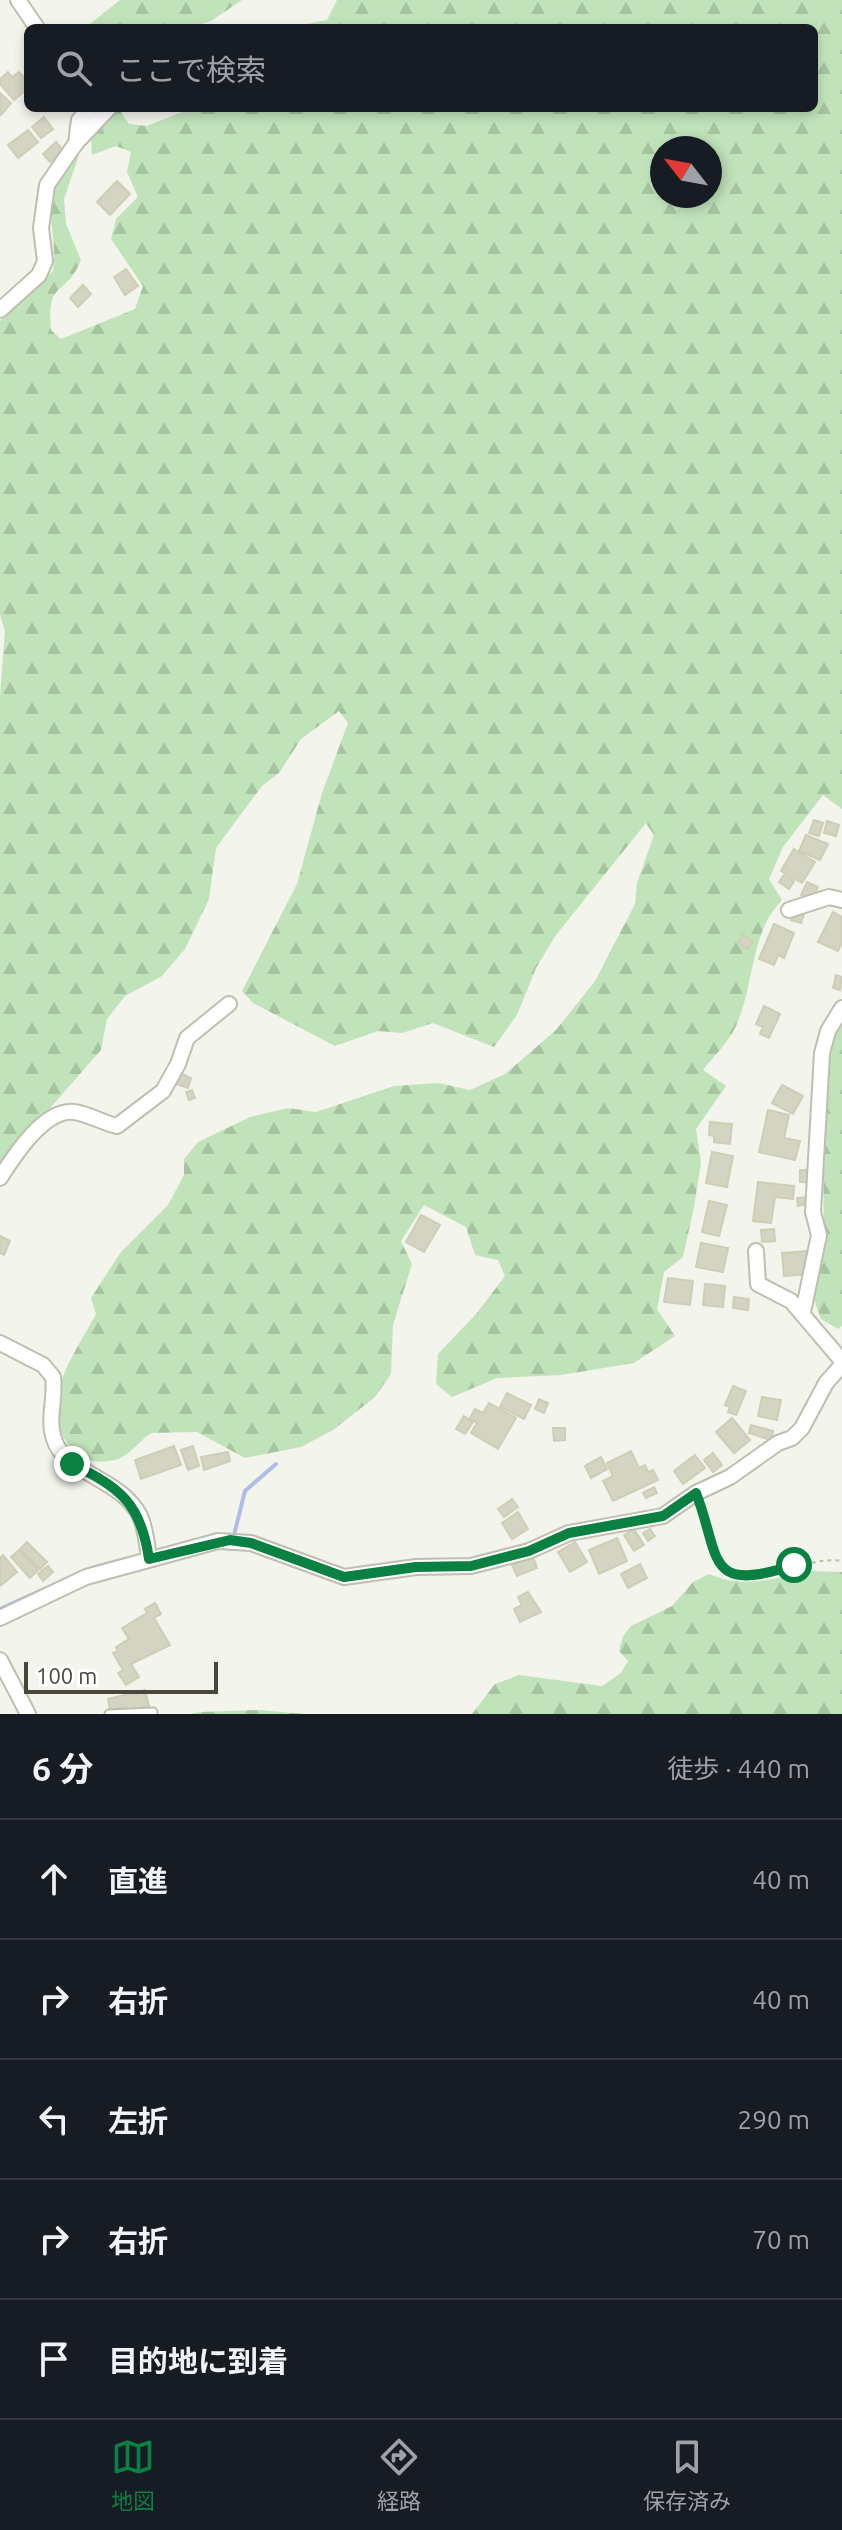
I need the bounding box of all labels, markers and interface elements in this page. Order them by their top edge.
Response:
search box [24,24,818,112]
icon: search [52,46,96,90]
text: ここで検索 [116,53,266,87]
north arrow [650,136,722,208]
route end [54,1446,90,1482]
route start [776,1547,812,1583]
scale bar [24,1658,218,1694]
text: 100 m [36,1663,97,1688]
text: 6 分 [32,1749,93,1787]
text: 徒歩 · 440 m [667,1754,810,1783]
icon: ahead [32,1857,76,1901]
text: 直進 [108,1864,168,1898]
text: 40 m [752,1865,810,1894]
icon: right [32,1977,76,2021]
text: 右折 [108,1984,168,2018]
text: 40 m [752,1985,810,2014]
icon: left [32,2097,76,2141]
text: 左折 [108,2104,168,2138]
text: 290 m [738,2105,810,2134]
icon: right [32,2217,76,2261]
text: 右折 [108,2224,168,2258]
text: 70 m [752,2225,810,2254]
icon: arrive [32,2337,76,2381]
text: 目的地に到着 [108,2344,288,2378]
tab: 地図 [111,2435,155,2515]
tab: 経路 [377,2435,421,2515]
tab: 保存済み [643,2435,731,2515]

